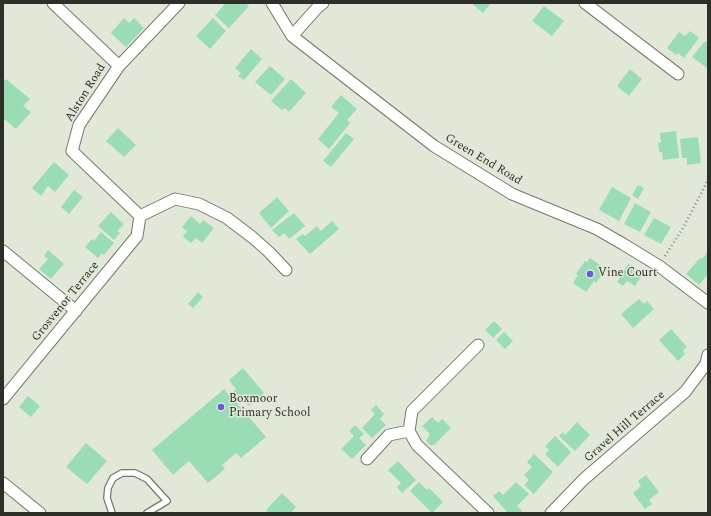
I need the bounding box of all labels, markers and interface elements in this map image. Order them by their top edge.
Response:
street label: Alston Road [63,62,109,124]
street label: Green End Road [442,131,524,189]
street label: Grosvenor Terrace [29,259,103,345]
place label: Vine Court [598,267,657,281]
marker: Vine Court [585,269,595,279]
street label: Gravel Hill Terrace [582,388,668,466]
place label: Boxmoor Primary School [229,393,311,421]
marker: Boxmoor Primary School [216,402,226,412]

